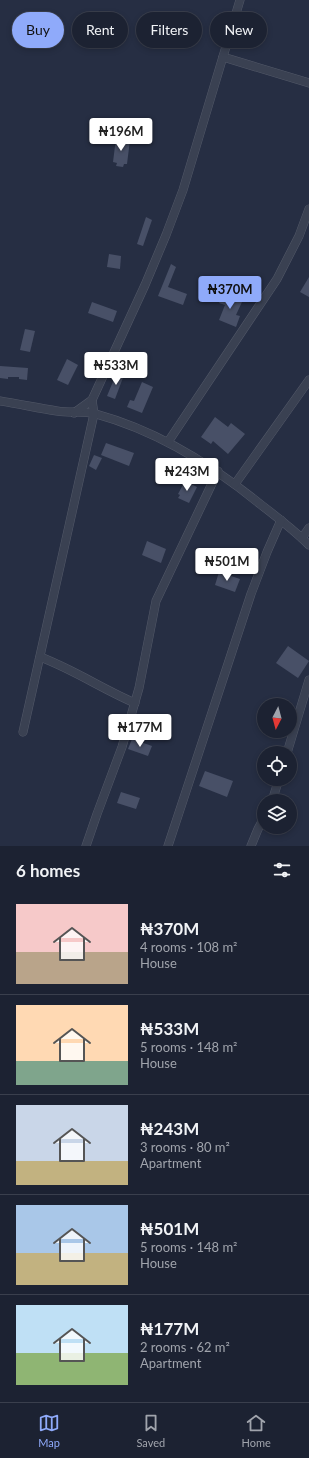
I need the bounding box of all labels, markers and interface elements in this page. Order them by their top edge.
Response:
chip: Buy [12,12,64,48]
chip: Rent [72,12,128,48]
chip: Filters [136,12,202,48]
chip: New [210,12,267,48]
pin: ₦196M [93,118,149,152]
text: ₦196M [98,123,144,139]
pin: ₦370M [202,276,258,310]
text: ₦370M [207,281,253,297]
pin: ₦533M [88,352,144,386]
text: ₦533M [93,357,139,373]
pin: ₦243M [159,458,215,492]
text: ₦243M [164,463,210,479]
pin: ₦501M [199,548,255,582]
text: ₦501M [204,553,250,569]
north arrow [257,698,297,738]
map controls [257,698,297,834]
pin: ₦177M [112,714,168,748]
text: ₦177M [117,719,163,735]
button: locate [257,746,297,786]
button: layers [257,794,297,834]
icon: filters [271,859,293,881]
text: 6 homes [16,860,80,881]
text: ₦370M [140,918,199,939]
icon: home [48,920,96,968]
text: 4 rooms · 108 m² [140,939,237,955]
text: House [140,955,177,971]
text: ₦533M [140,1018,199,1039]
icon: home [48,1021,96,1069]
text: 5 rooms · 148 m² [140,1039,237,1055]
text: House [140,1055,177,1071]
text: ₦243M [140,1118,199,1139]
icon: home [48,1121,96,1169]
text: 3 rooms · 80 m² [140,1139,230,1155]
text: Apartment [140,1155,201,1171]
text: ₦501M [140,1218,199,1239]
icon: home [48,1221,96,1269]
text: 5 rooms · 148 m² [140,1239,237,1255]
text: House [140,1255,177,1271]
text: ₦177M [140,1318,199,1339]
icon: home [48,1321,96,1369]
text: 2 rooms · 62 m² [140,1339,230,1355]
text: Apartment [140,1355,201,1371]
tab: Map [38,1412,60,1449]
tab: Saved [136,1412,165,1449]
tab: Home [242,1412,271,1449]

